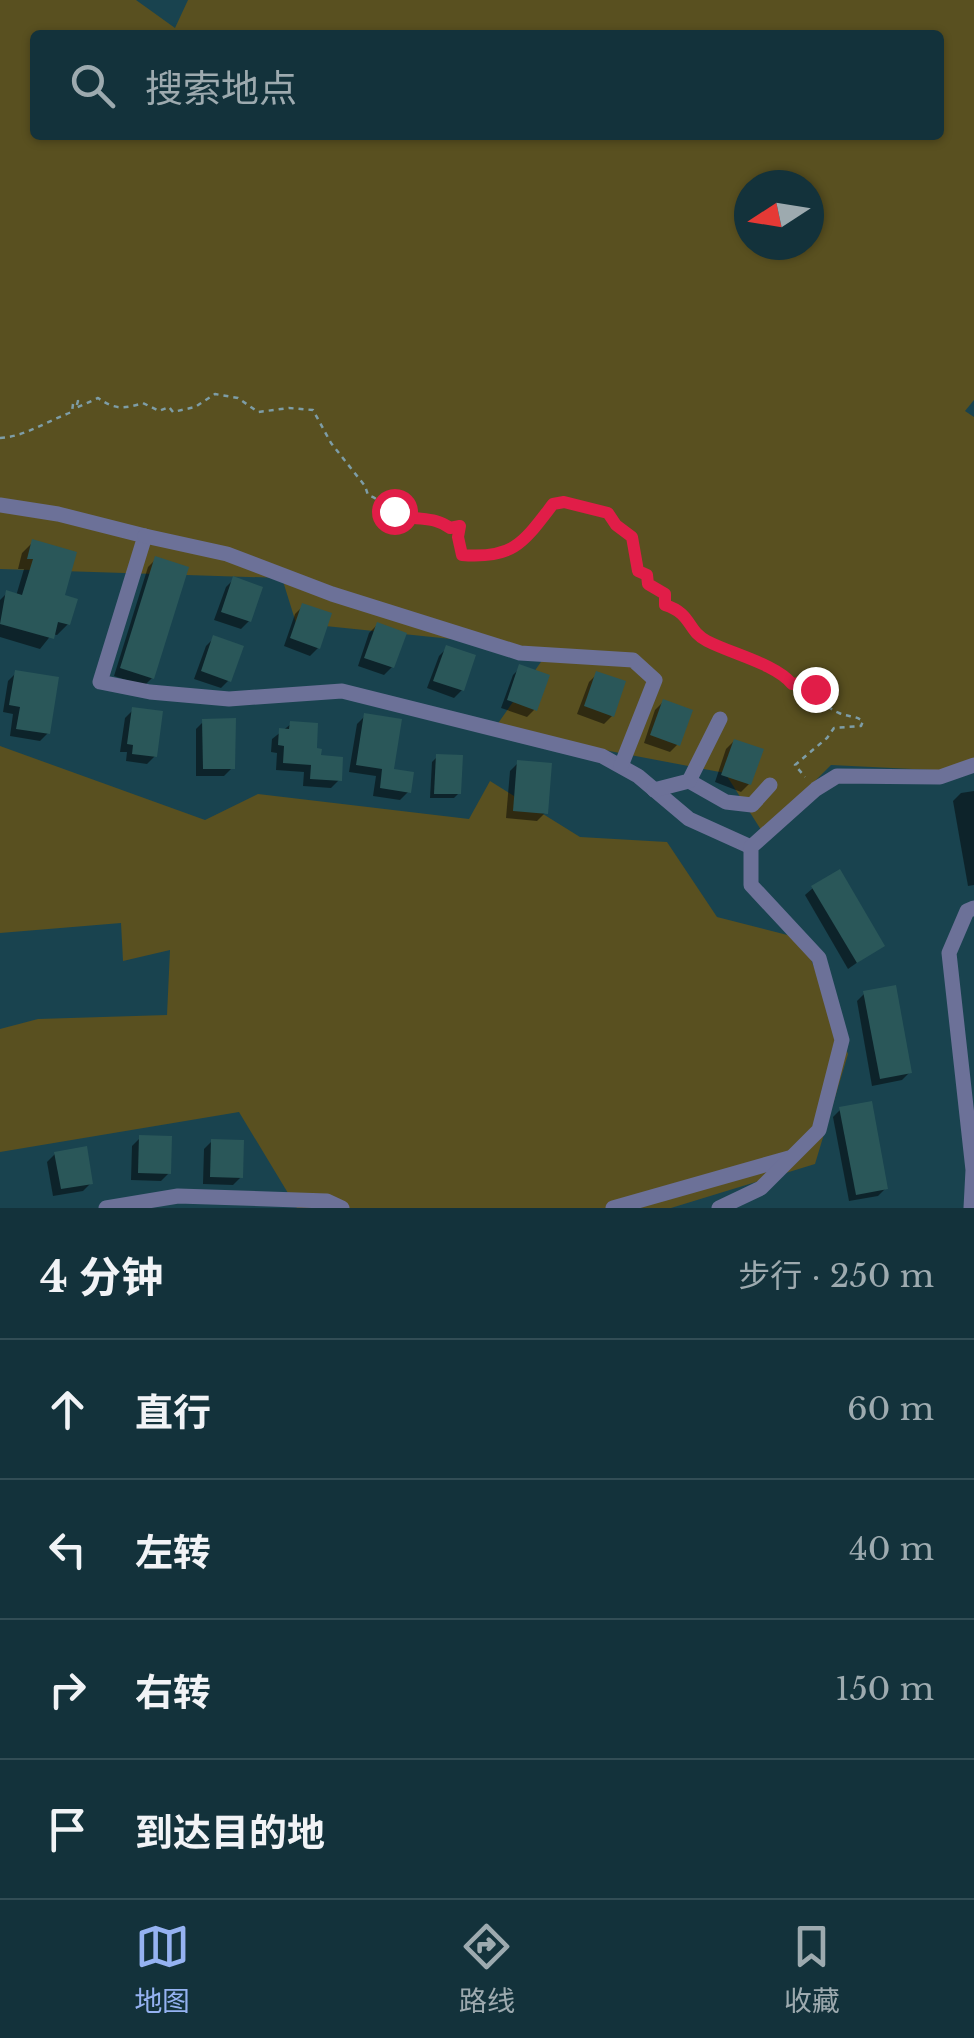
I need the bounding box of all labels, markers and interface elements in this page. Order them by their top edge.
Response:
search box [30,30,944,140]
icon: search [65,58,120,113]
text: 搜索地点 [145,65,297,112]
north arrow [734,170,824,260]
route start [372,489,418,535]
route end [793,667,839,713]
text: 4 分钟 [40,1251,163,1303]
text: 步行 · 250 m [738,1256,934,1296]
icon: ahead [40,1382,95,1437]
text: 直行 [135,1389,211,1436]
text: 60 m [847,1389,934,1429]
icon: left [40,1522,95,1577]
text: 左转 [135,1529,211,1576]
text: 40 m [849,1529,934,1569]
icon: right [40,1662,95,1717]
text: 右转 [135,1669,211,1716]
text: 150 m [835,1669,934,1709]
icon: arrive [40,1802,95,1857]
text: 到达目的地 [135,1809,325,1856]
tab: 地图 [134,1919,190,2019]
tab: 路线 [459,1919,515,2019]
tab: 收藏 [784,1919,840,2019]

